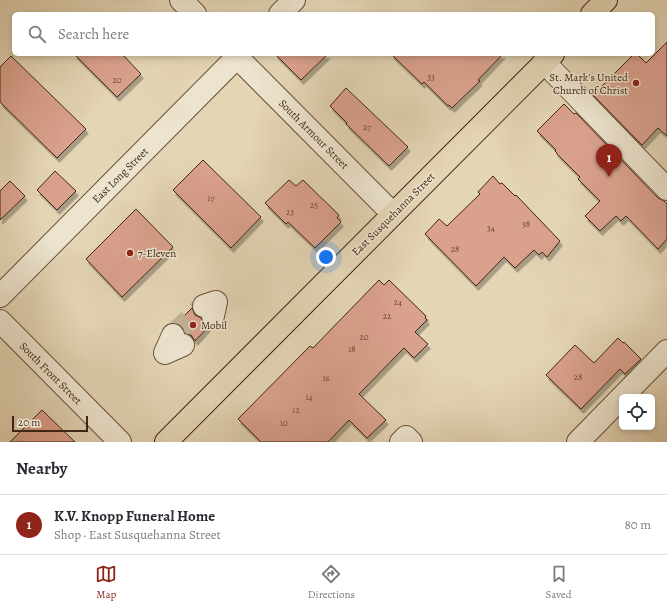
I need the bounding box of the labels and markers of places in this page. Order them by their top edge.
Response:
place label: St. Mark's United Church of Christ [549,70,628,98]
marker: St. Mark's United Church of Christ [631,78,641,88]
pin: 1 [596,144,622,177]
place label: 7-Eleven [138,246,176,261]
marker: 7-Eleven [125,248,135,258]
place label: Mobil [201,318,227,333]
marker: Mobil [188,320,198,330]

